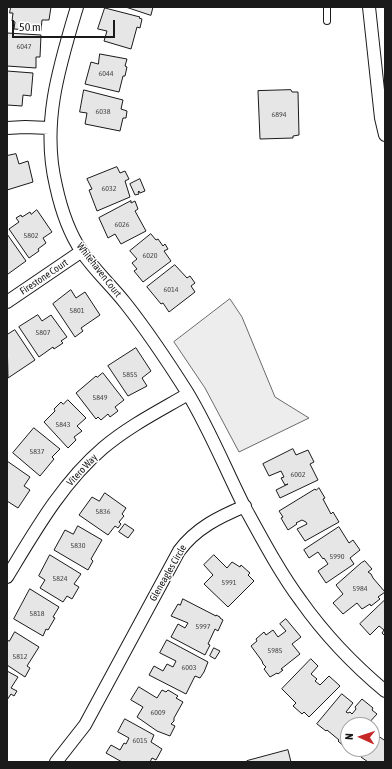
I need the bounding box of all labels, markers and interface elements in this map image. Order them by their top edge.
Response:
scale bar [14,12,117,38]
text: 50 m [19,20,41,34]
house number: 6047 [16,41,32,51]
house number: 6044 [98,68,114,78]
house number: 6038 [95,106,111,116]
house number: 6894 [271,109,287,119]
house number: 6032 [101,183,117,193]
house number: 6026 [114,219,130,229]
house number: 5802 [23,230,39,240]
street label: Whitehaven Court [74,240,124,300]
house number: 6020 [142,250,158,260]
street label: Firestone Court [18,257,70,297]
house number: 6014 [163,284,179,294]
house number: 5801 [69,305,85,315]
house number: 5807 [35,327,51,337]
house number: 5855 [122,369,138,379]
house number: 5849 [92,392,108,402]
house number: 5843 [55,419,71,429]
house number: 5837 [29,446,45,456]
street label: Vitero Way [64,452,100,488]
house number: 6002 [290,469,306,479]
house number: 5836 [95,506,111,516]
house number: 5830 [70,540,86,550]
street label: Gleneagles Circle [147,543,189,603]
house number: 5990 [329,551,345,561]
house number: 5824 [52,573,68,583]
house number: 5991 [221,577,237,587]
house number: 5984 [352,583,368,593]
house number: 5818 [29,608,45,618]
house number: 5997 [195,621,211,631]
house number: 5985 [267,645,283,655]
house number: 5812 [12,651,28,661]
house number: 6003 [181,662,197,672]
house number: 6009 [150,707,166,717]
north arrow [340,717,380,757]
text: N [343,733,355,740]
house number: 6015 [132,735,148,745]

